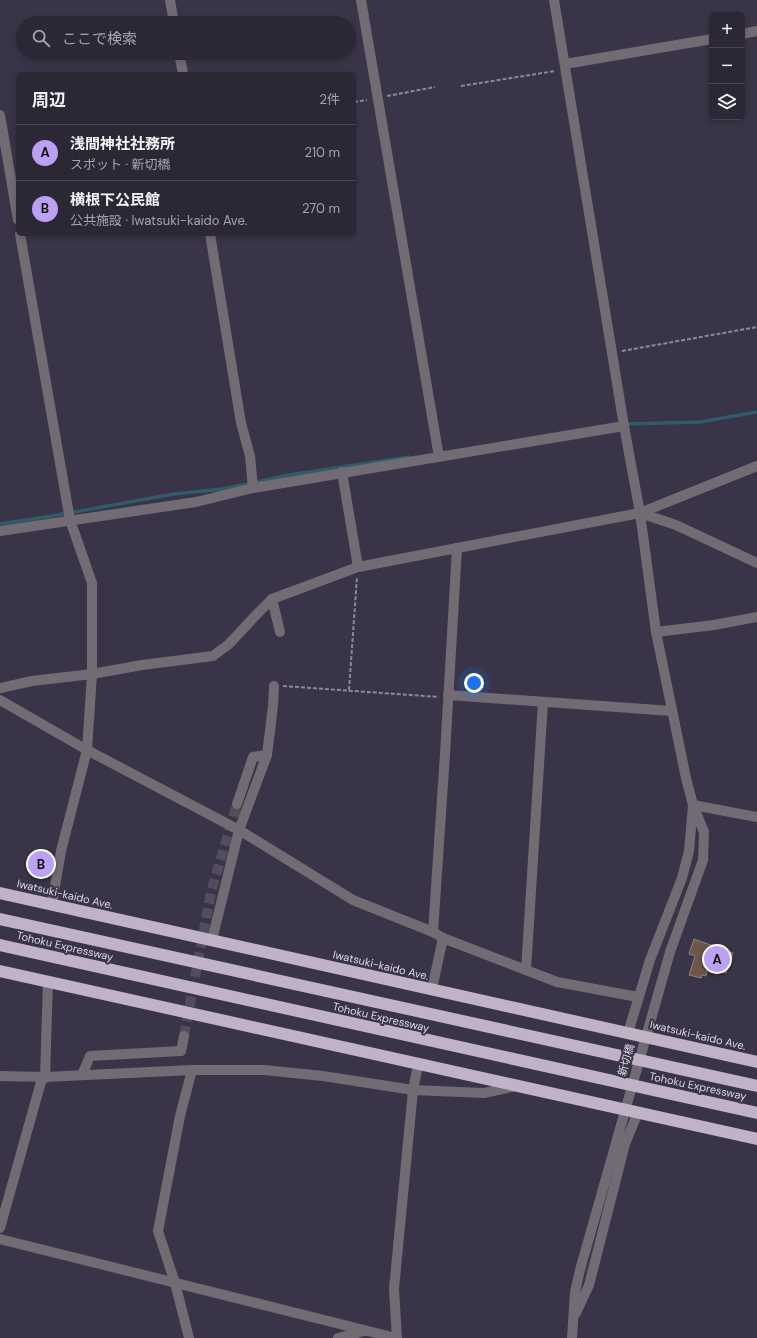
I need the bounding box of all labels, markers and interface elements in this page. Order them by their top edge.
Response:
map controls [709,12,745,120]
button: + [709,12,745,48]
search box [16,16,356,60]
icon: search [30,27,52,49]
text: ここで検索 [62,29,137,49]
button: − [709,48,745,84]
button: layers [709,84,745,120]
text: 周辺 [32,89,66,111]
text: 2件 [320,91,340,108]
text: 浅間神社社務所 [70,134,175,154]
text: A [40,144,50,161]
text: 210 m [305,144,340,161]
text: スポット · 新切橋 [70,156,171,173]
text: 横根下公民館 [70,190,160,210]
text: B [41,200,49,217]
text: 270 m [302,200,340,217]
text: 公共施設 · Iwatsuki-kaido Ave. [70,212,247,229]
your location [464,673,484,693]
pin: B [28,849,54,879]
street label: Iwatsuki-kaido Ave. [16,876,114,912]
street label: Tohoku Expressway [15,928,115,964]
pin: A [704,944,730,974]
street label: Iwatsuki-kaido Ave. [332,947,430,983]
street label: Tohoku Expressway [331,999,431,1035]
street label: Iwatsuki-kaido Ave. [649,1017,747,1053]
street label: 新切橋 [615,1042,637,1078]
street label: Tohoku Expressway [648,1069,748,1103]

